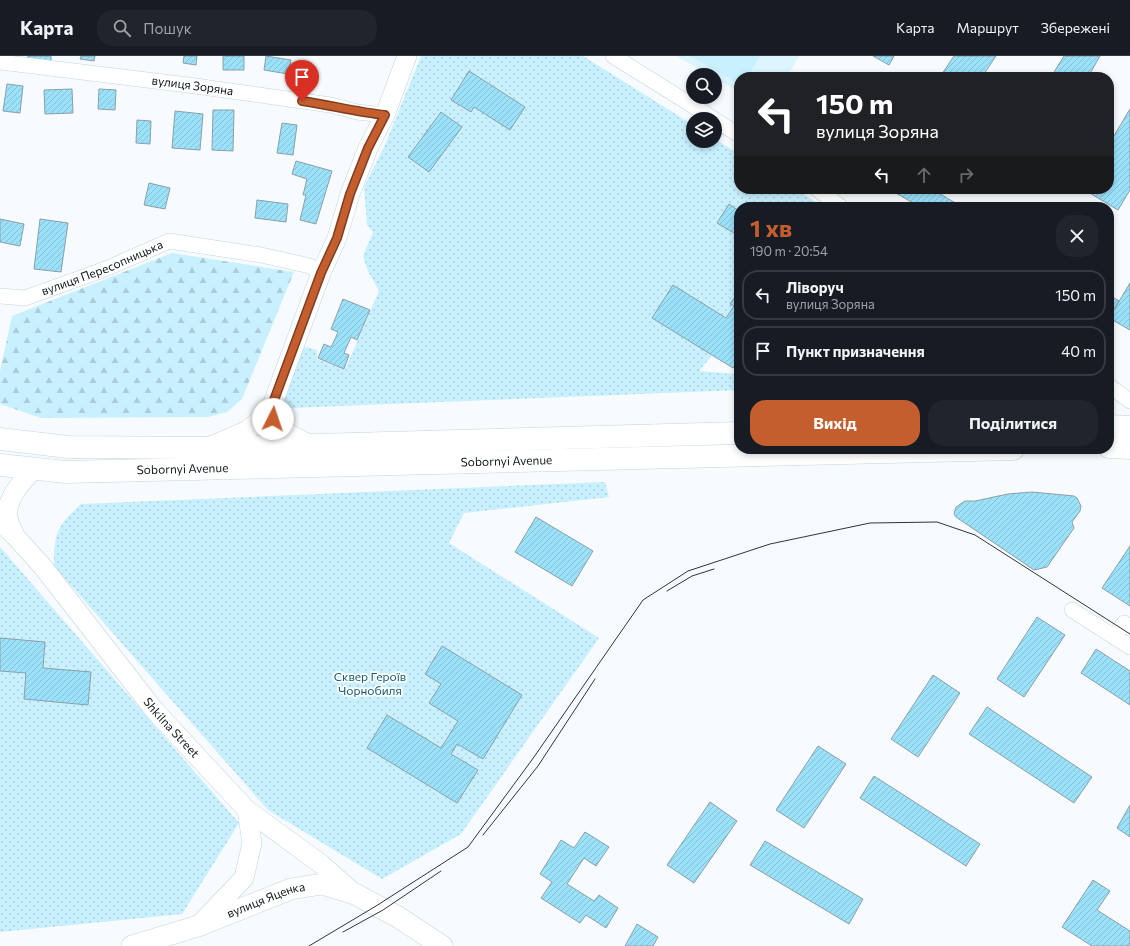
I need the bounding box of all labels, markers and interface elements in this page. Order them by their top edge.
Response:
search box [97,10,377,46]
text: Карта [20,16,73,39]
icon: search [111,17,133,39]
text: Пошук [143,19,192,37]
text: Карта [896,19,935,36]
text: Маршрут [957,19,1019,36]
text: Збережені [1041,19,1110,36]
pin [285,60,319,101]
icon: arrive [291,66,313,88]
map controls [686,68,722,148]
button: search [686,68,722,104]
street label: вулиця Зоряна [151,73,234,97]
text: 150 m [816,86,893,120]
icon: left [750,88,802,140]
button: layers [686,112,722,148]
text: вулиця Зоряна [816,120,939,142]
icon: left [871,164,893,186]
icon: ahead [913,164,935,186]
icon: right [955,164,977,186]
text: 1 хв [750,213,792,242]
button: close [1056,215,1098,257]
street label: вулиця Пересопницька [39,237,165,298]
text: 190 m · 20:54 [750,243,828,259]
text: Ліворуч [786,278,844,296]
icon: left [752,284,774,306]
text: 150 m [1055,286,1096,304]
text: вулиця Зоряна [786,296,875,312]
icon: arrive [752,340,774,362]
text: Пункт призначення [786,342,925,360]
text: 40 m [1061,342,1096,360]
position arrow [252,398,294,440]
button: Вихід [750,400,920,446]
button: Поділитися [928,400,1098,446]
street label: Sobornyi Avenue [460,452,552,468]
street label: Sobornyi Avenue [137,460,229,476]
park label: Сквер Героїв Чорнобиля [334,669,406,697]
street label: Shkilna Street [141,694,203,760]
street label: вулиця Яценка [225,879,306,920]

